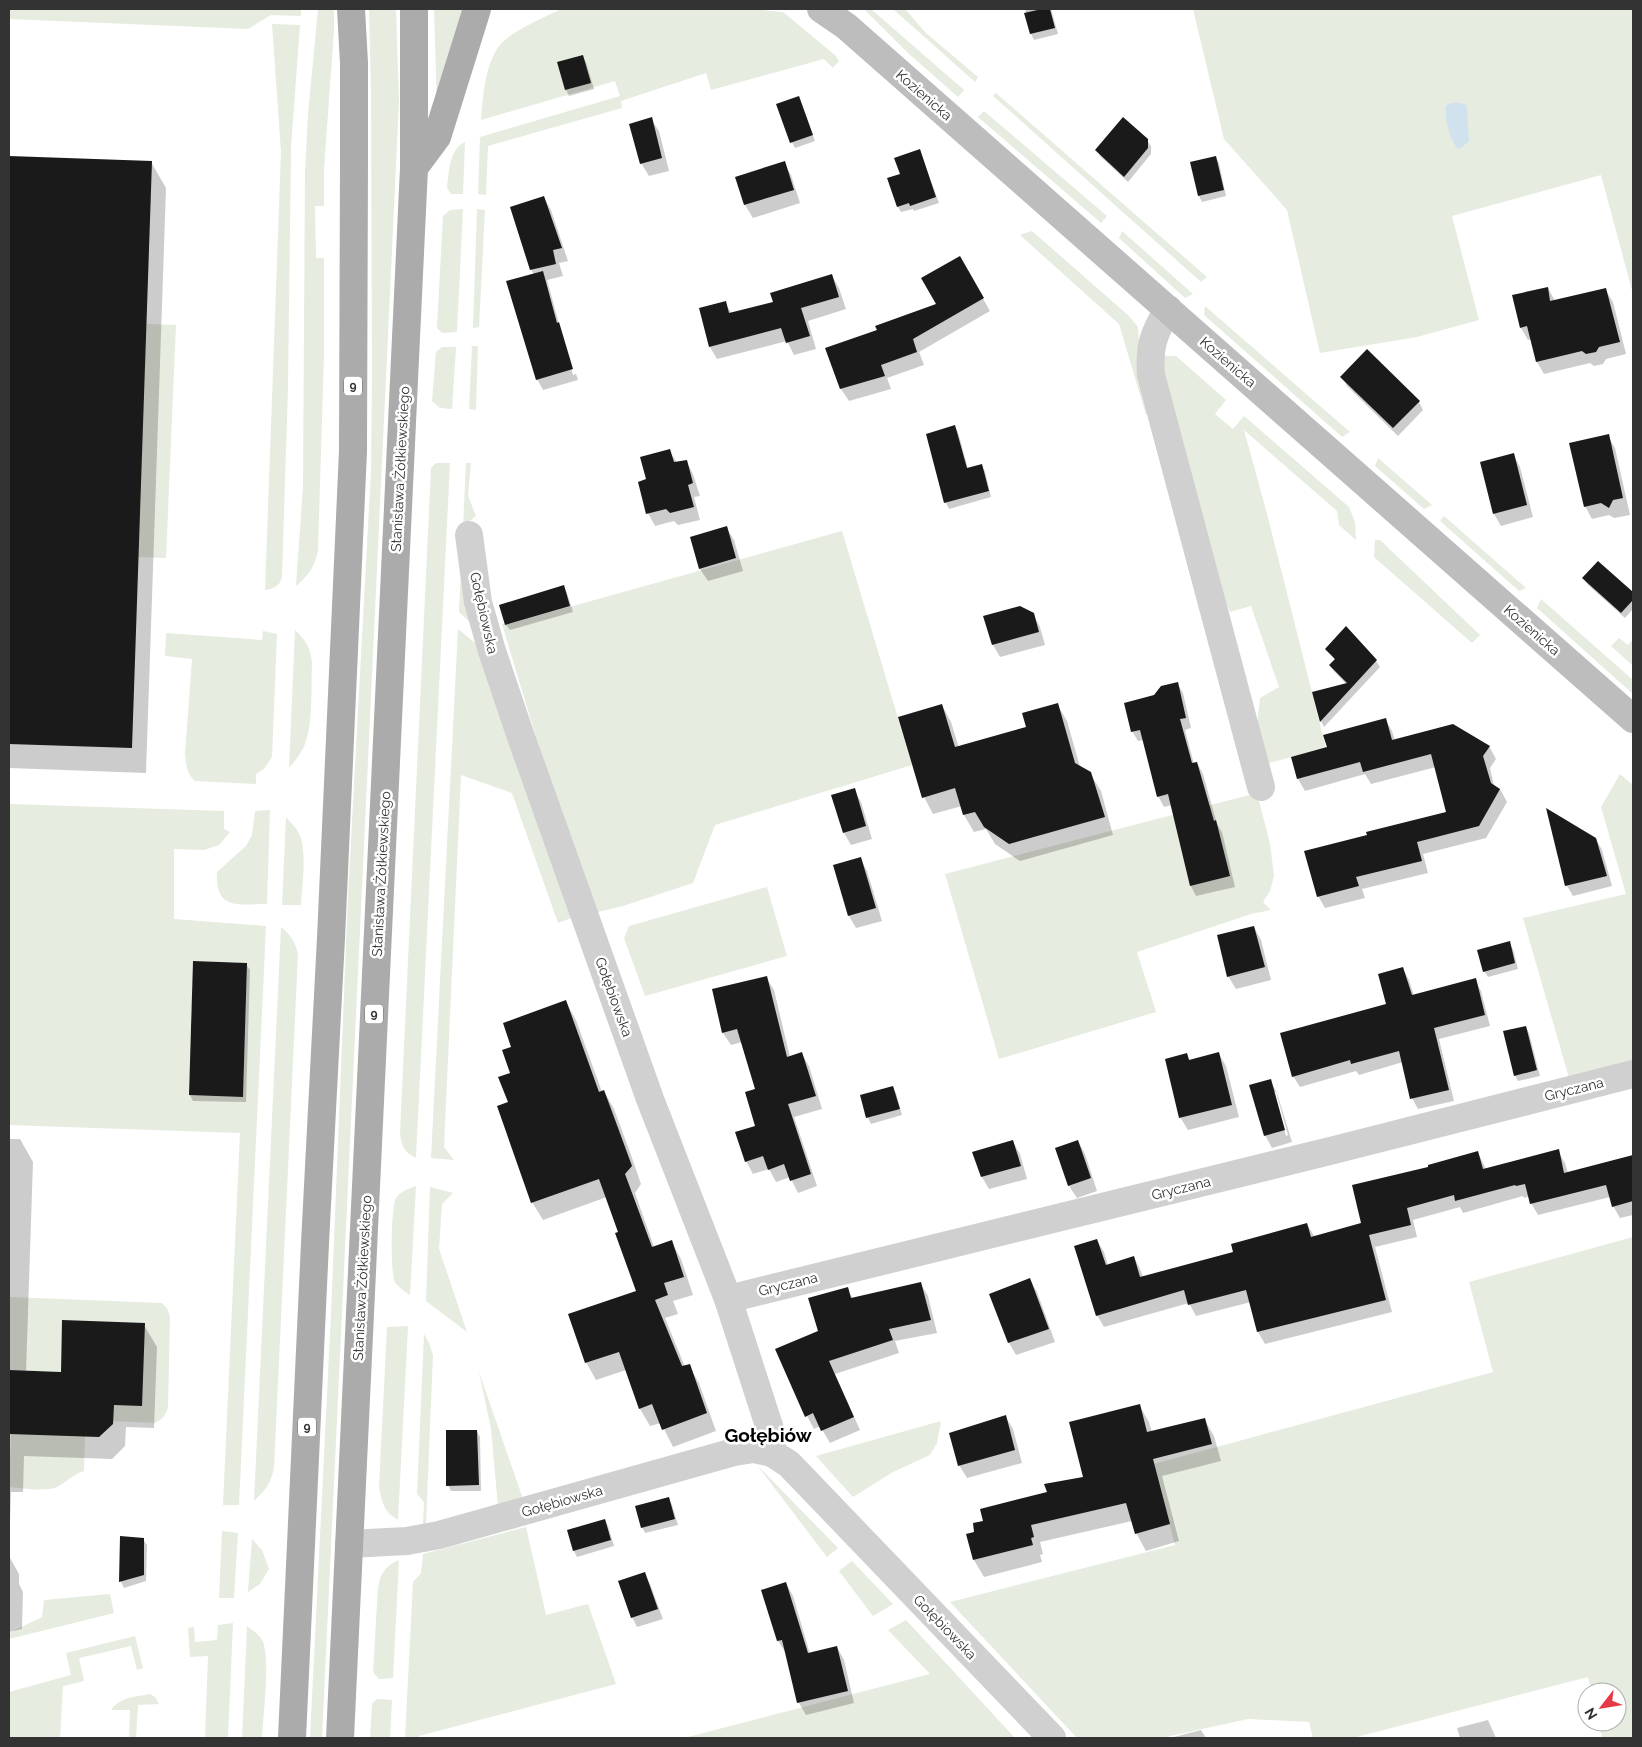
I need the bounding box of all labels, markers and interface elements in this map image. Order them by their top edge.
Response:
street label: Kozienicka [893,66,955,124]
street label: Kozienicka [1197,333,1259,391]
road number: 9 [344,376,362,396]
street label: Stanisława Żółkiewskiego [386,386,412,552]
street label: Gołębiowska [467,571,501,655]
street label: Kozienicka [1501,601,1563,659]
street label: Stanisława Żółkiewskiego [367,791,393,957]
street label: Gołębiowska [592,955,636,1039]
road number: 9 [365,1004,383,1024]
street label: Gryczana [1543,1074,1605,1104]
street label: Gryczana [1150,1173,1212,1203]
street label: Stanisława Żółkiewskiego [348,1195,374,1361]
street label: Gryczana [757,1269,819,1299]
road number: 9 [298,1418,316,1436]
district label: Gołębiów [724,1424,812,1446]
street label: Gołębiowska [520,1482,604,1520]
street label: Gołębiowska [910,1591,980,1663]
north arrow [1577,1682,1627,1732]
text: N [1581,1705,1600,1722]

